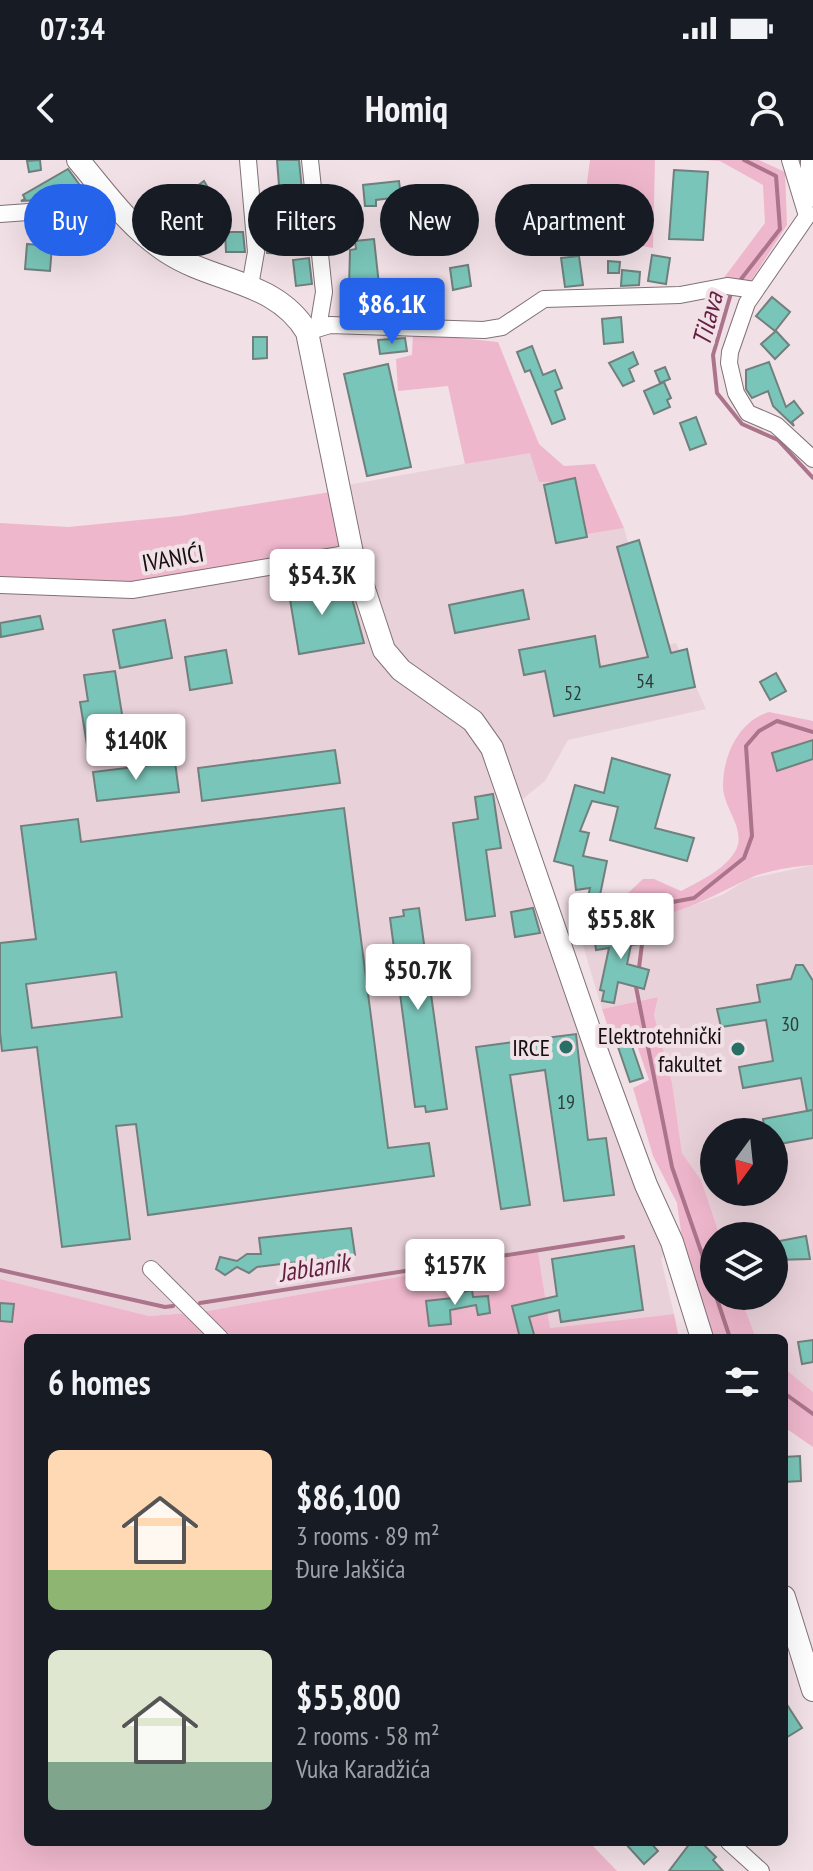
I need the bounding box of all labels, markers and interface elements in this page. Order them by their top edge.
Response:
text: 07:34 [40,9,105,48]
text: Homiq [365,85,448,132]
icon: back [24,86,68,130]
icon: person [745,86,789,130]
chip: Buy [24,184,116,256]
chip: Rent [132,184,232,256]
chip: Filters [248,184,364,256]
chip: New [380,184,479,256]
chip: Apartment [495,184,654,256]
pin: $86.1K [327,278,457,346]
text: $86.1K [358,287,426,320]
water label: Tilava [684,287,730,349]
street label: IVANIĆI [140,537,206,579]
pin: $54.3K [257,549,387,617]
text: $54.3K [288,558,356,591]
house number: 54 [636,668,654,694]
house number: 52 [564,680,582,706]
pin: $140K [80,714,192,782]
text: $140K [104,723,168,756]
pin: $55.8K [556,893,686,961]
text: $55.8K [587,902,655,935]
pin: $50.7K [353,944,483,1012]
text: $50.7K [384,953,452,986]
house number: 30 [781,1011,799,1037]
place label: Elektrotehnički fakultet [598,1020,722,1079]
place label: IRCE [512,1032,550,1063]
marker: IRCE [557,1038,575,1056]
marker: Elektrotehnički fakultet [729,1040,747,1058]
house number: 19 [557,1089,575,1115]
north arrow [700,1118,788,1206]
map controls [700,1118,788,1310]
button: layers [700,1222,788,1310]
pin: $157K [399,1239,511,1307]
water label: Jablanik [275,1245,355,1289]
text: $157K [423,1248,487,1281]
text: 6 homes [48,1360,151,1404]
icon: filters [720,1360,764,1404]
text: $86,100 [296,1475,401,1519]
icon: home [112,1482,208,1578]
text: 3 rooms · 89 m² [296,1519,440,1552]
text: Đure Jakšića [296,1552,405,1585]
text: $55,800 [296,1675,401,1719]
icon: home [112,1682,208,1778]
text: 2 rooms · 58 m² [296,1719,440,1752]
text: Vuka Karadžića [296,1752,430,1785]

